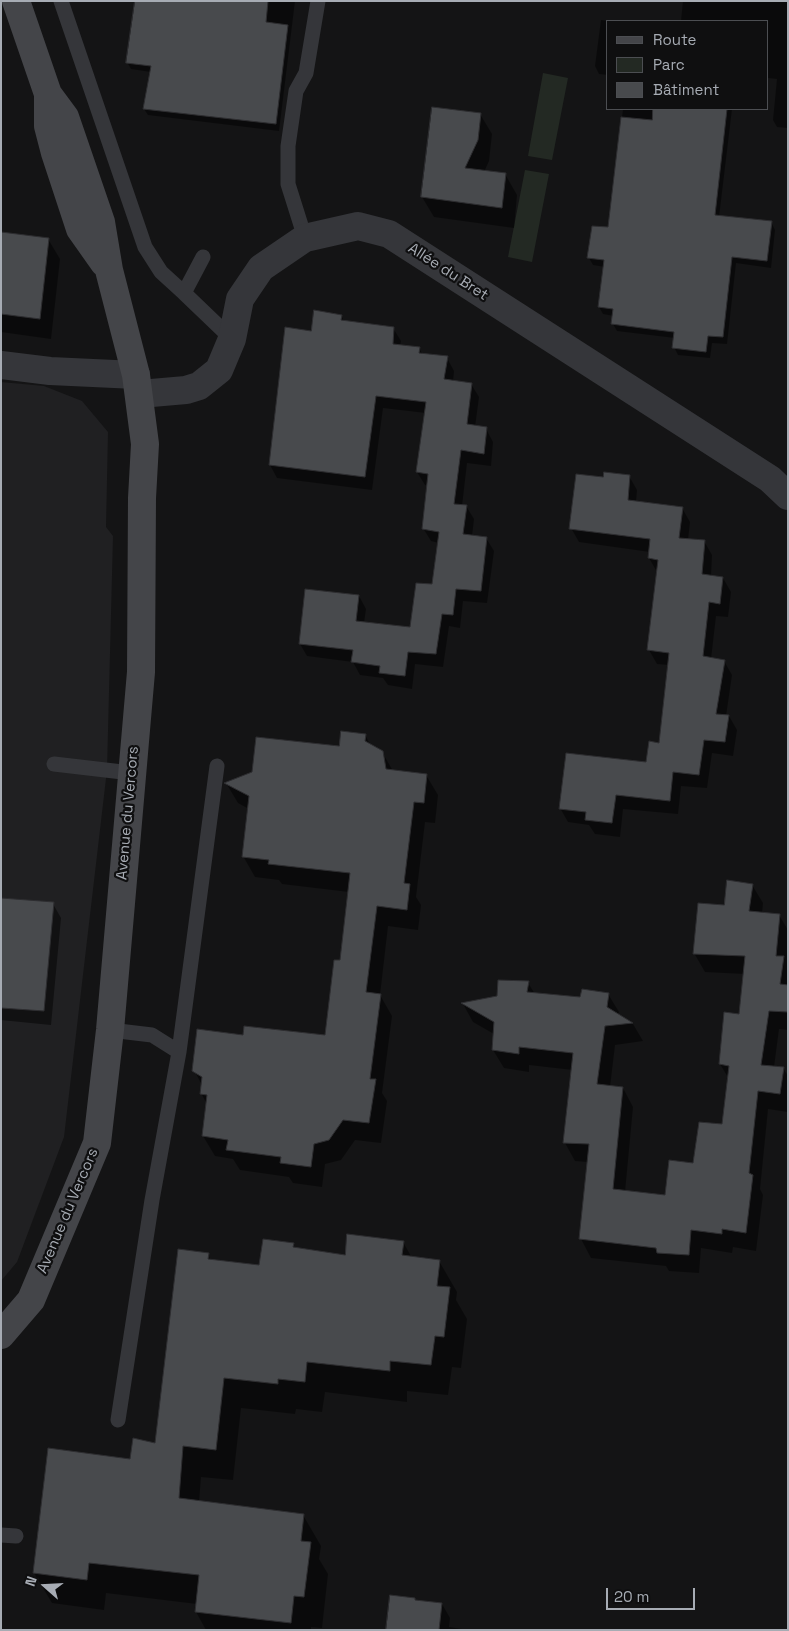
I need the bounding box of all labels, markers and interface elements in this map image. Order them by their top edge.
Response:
legend [606,20,769,110]
text: Route [653,30,696,49]
text: Parc [653,55,685,74]
text: Bâtiment [653,80,719,99]
street label: Allée du Bret [405,239,491,305]
street label: Avenue du Vercors [113,745,143,881]
street label: Avenue du Vercors [34,1146,102,1276]
north arrow [20,1561,70,1611]
text: N [21,1574,41,1588]
scale bar [609,1578,698,1610]
text: 20 m [614,1587,649,1606]

